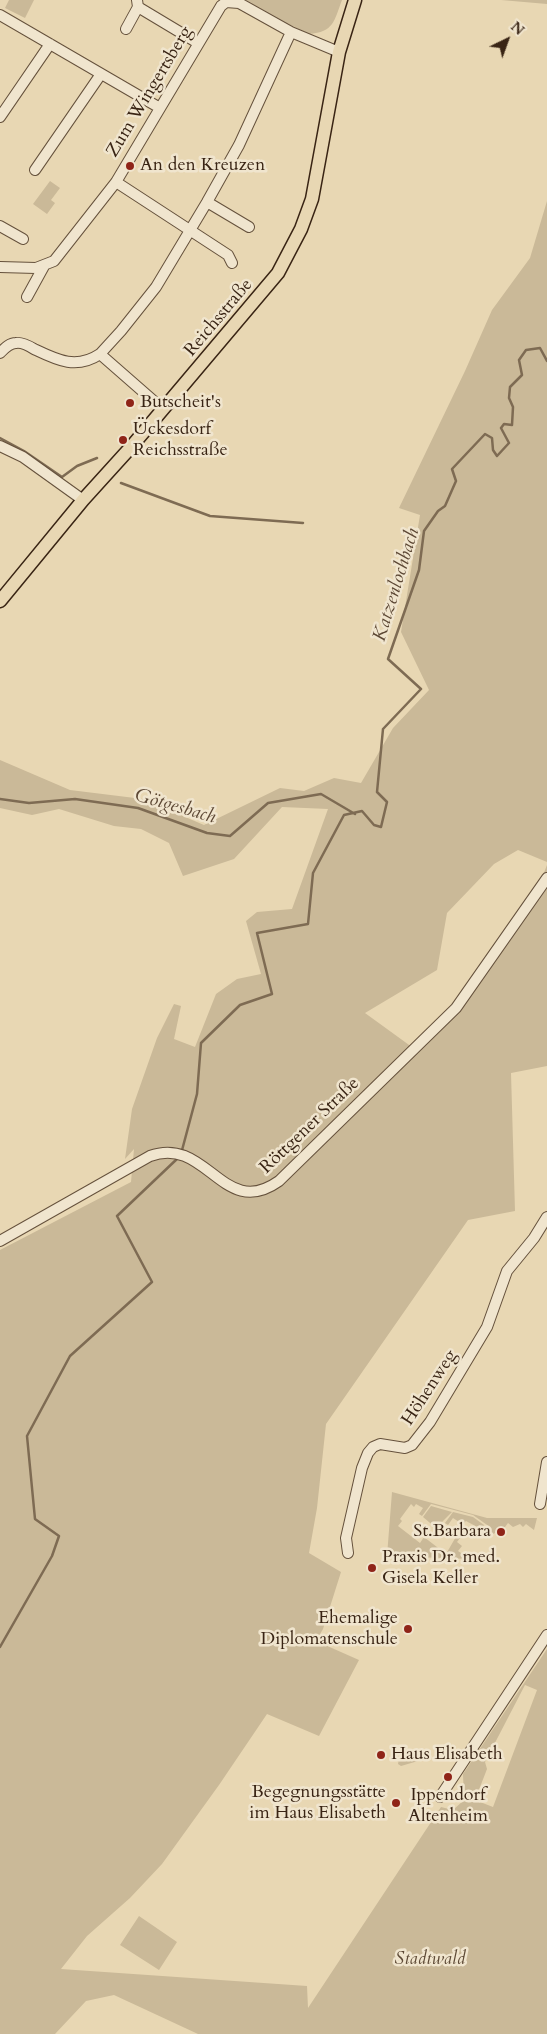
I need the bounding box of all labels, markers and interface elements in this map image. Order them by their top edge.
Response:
north arrow [482,15,532,65]
text: N [506,17,528,40]
street label: Zum Wingertsberg [102,23,198,161]
place label: An den Kreuzen [140,155,265,177]
marker: An den Kreuzen [124,160,136,172]
street label: Reichsstraße [180,275,258,361]
place label: Butscheit's [140,392,221,414]
marker: Butscheit's [124,397,136,409]
place label: Ückesdorf Reichsstraße [133,419,228,462]
marker: Ückesdorf Reichsstraße [117,434,129,446]
water label: Katzenlochbach [369,526,425,644]
water label: Götgesbach [132,785,218,829]
street label: Röttgener Straße [256,1073,364,1179]
street label: Höhenweg [398,1346,462,1430]
place label: St.Barbara [413,1521,491,1543]
marker: St.Barbara [495,1526,507,1538]
place label: Praxis Dr. med. Gisela Keller [382,1547,500,1590]
marker: Praxis Dr. med. Gisela Keller [366,1562,378,1574]
place label: Ehemalige Diplomatenschule [261,1608,398,1650]
marker: Ehemalige Diplomatenschule [402,1623,414,1635]
place label: Haus Elisabeth [391,1744,503,1766]
marker: Haus Elisabeth [375,1749,387,1761]
marker: Ippendorf Altenheim [442,1771,454,1783]
place label: Begegnungsstätte im Haus Elisabeth [249,1782,386,1825]
place label: Ippendorf Altenheim [408,1785,488,1828]
marker: Begegnungsstätte im Haus Elisabeth [390,1797,402,1809]
park label: Stadtwald [395,1949,465,1971]

